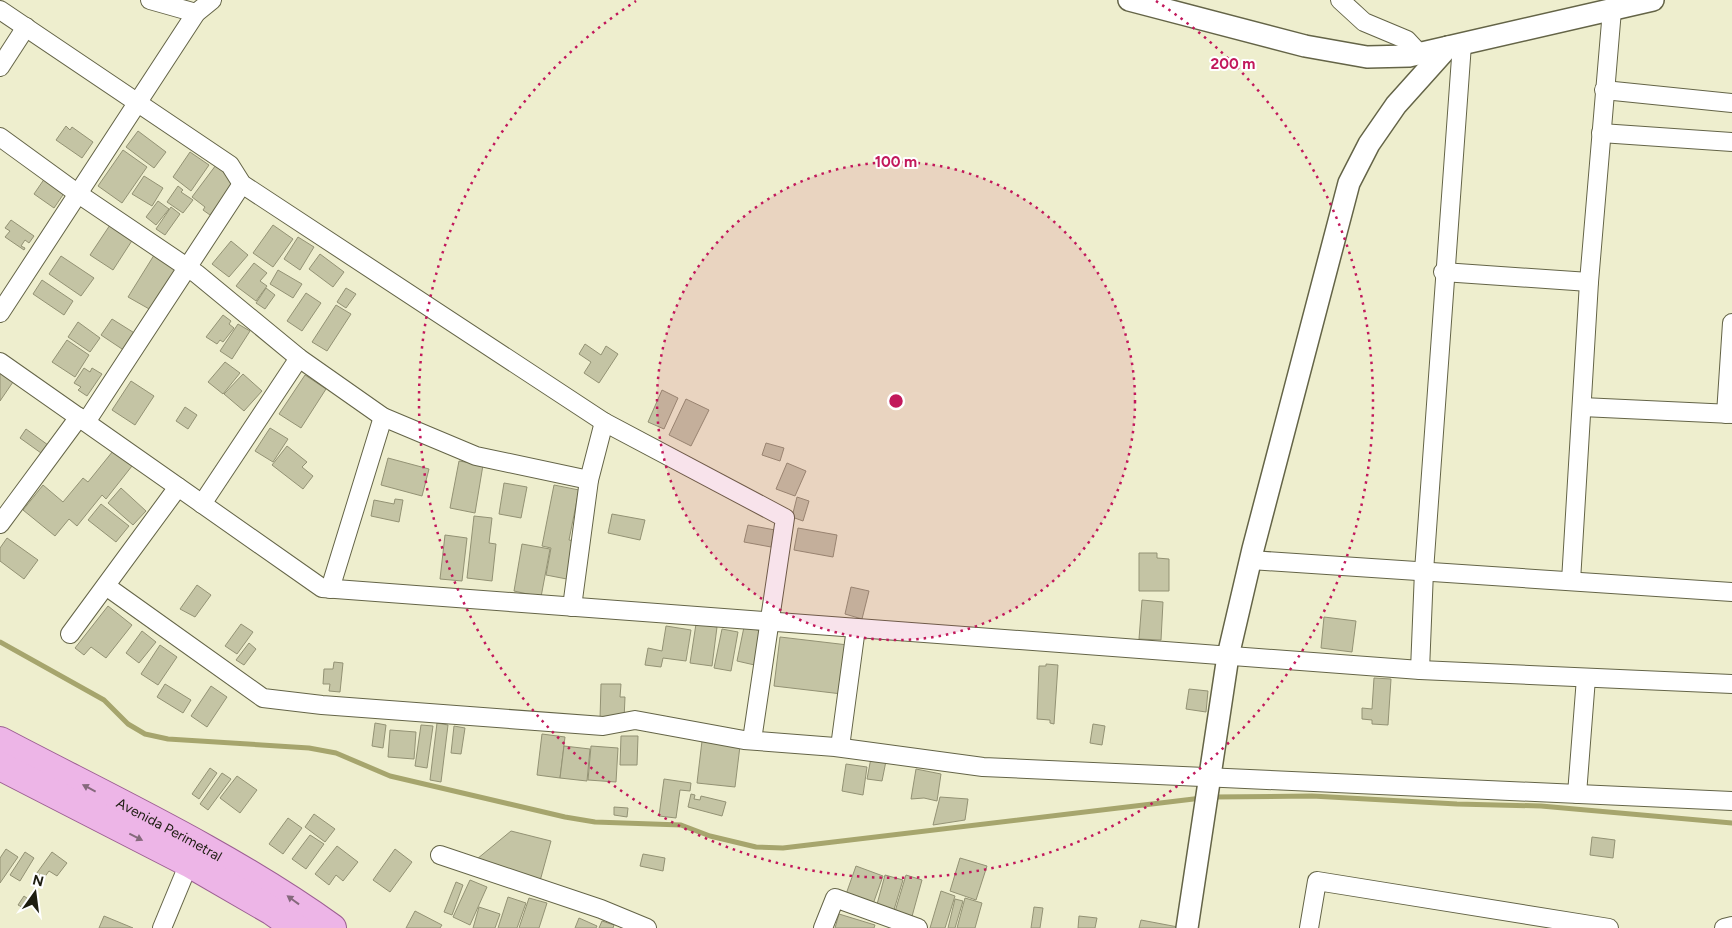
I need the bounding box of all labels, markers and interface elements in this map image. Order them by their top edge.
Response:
text: 200 m [1211,55,1255,73]
text: 100 m [875,153,917,171]
centre of rings [887,392,905,410]
one-way arrow [82,784,96,792]
street label: Avenida Perimetral [114,794,225,865]
one-way arrow [129,833,143,841]
north arrow [10,868,60,918]
text: N [31,871,45,890]
one-way arrow [286,895,299,905]

